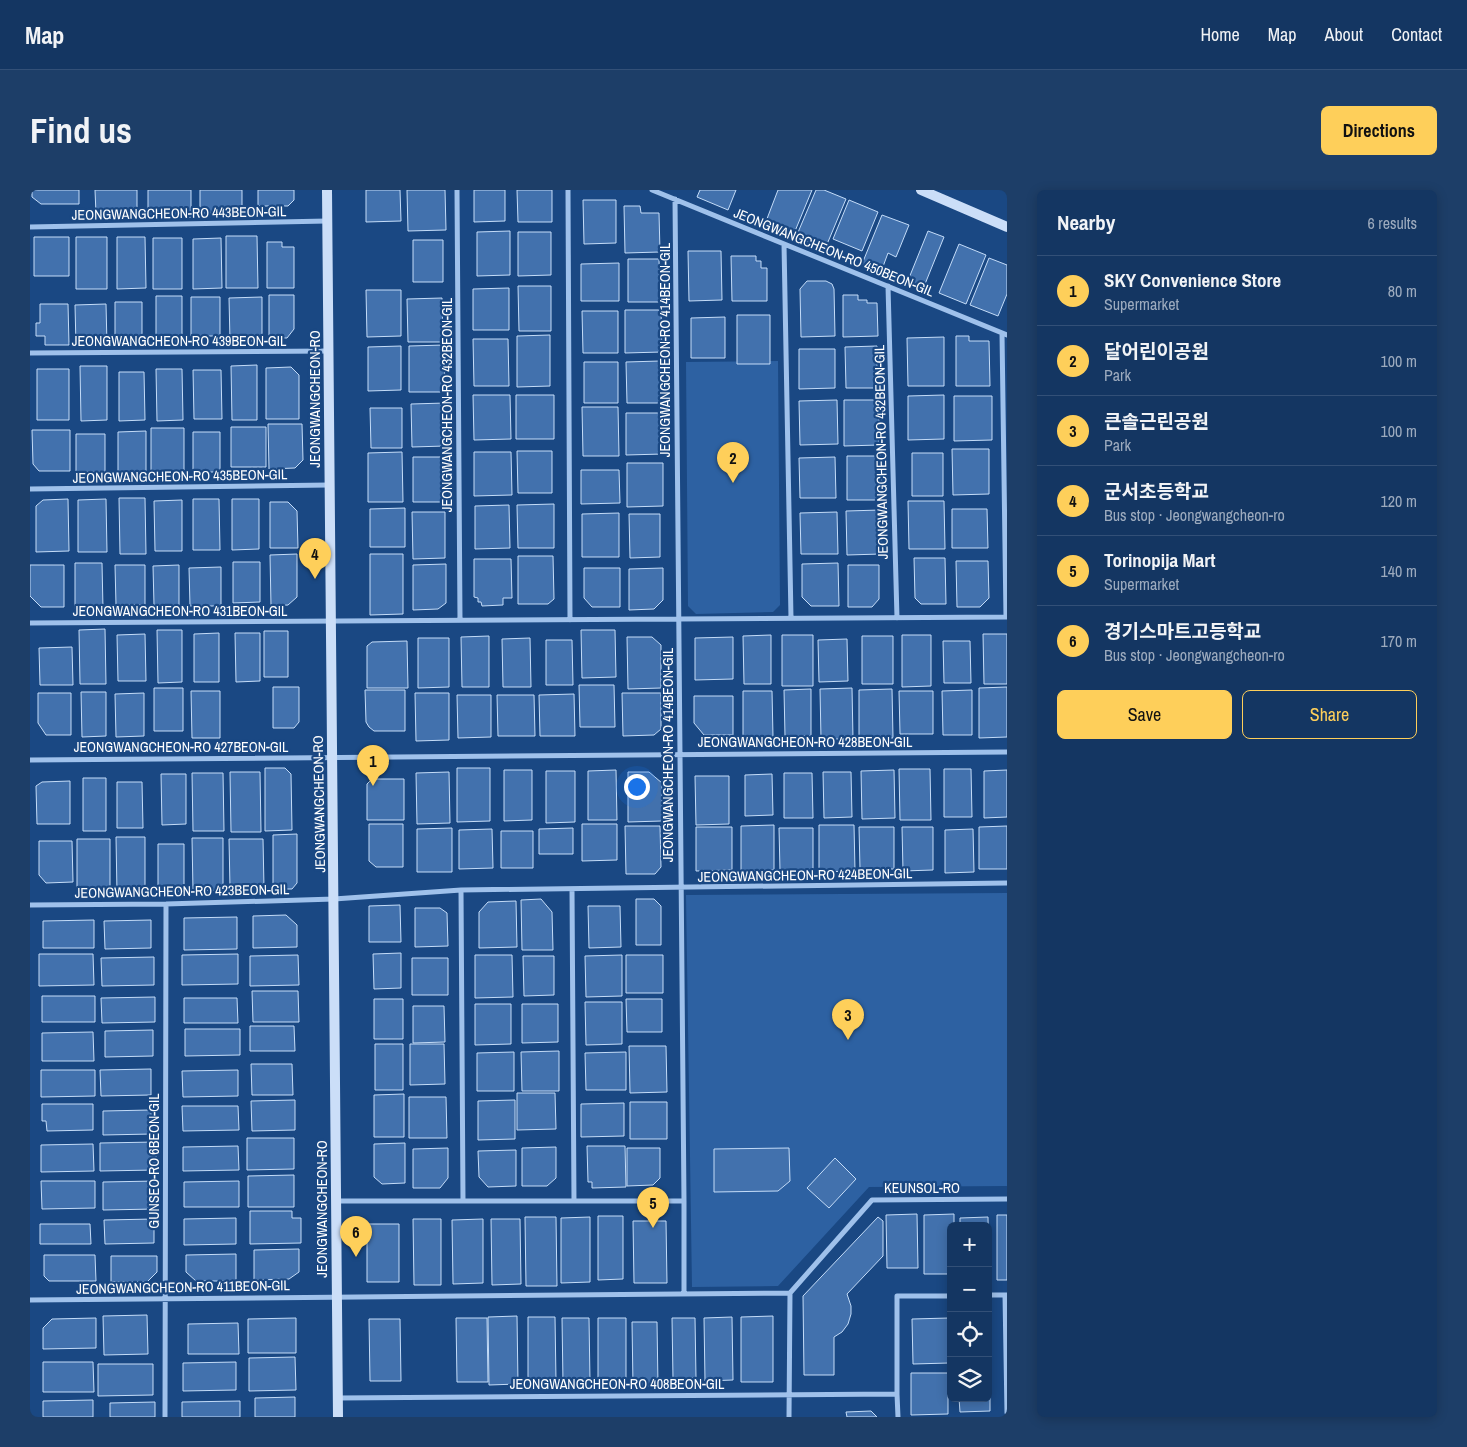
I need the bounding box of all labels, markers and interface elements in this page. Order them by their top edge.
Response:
text: Map [25,19,64,51]
text: Home [1200,22,1240,47]
text: Map [1268,22,1297,47]
text: About [1325,22,1363,47]
text: Contact [1391,22,1442,47]
button: Directions [1321,106,1437,155]
text: Find us [30,107,132,154]
street label: JEONGWANGCHEON-RO 443BEON-GIL [72,202,287,224]
street label: JEONGWANGCHEON-RO 450BEON-GIL [731,203,937,301]
text: Nearby [1057,208,1115,237]
text: 6 results [1367,212,1417,234]
street label: JEONGWANGCHEON-RO 414BEON-GIL [656,242,674,457]
text: SKY Convenience Store [1104,267,1281,293]
text: 1 [1069,280,1077,302]
text: 80 m [1388,280,1417,302]
text: Supermarket [1104,293,1179,315]
street label: JEONGWANGCHEON-RO 432BEON-GIL [438,297,456,512]
street label: JEONGWANGCHEON-RO [306,330,324,468]
street label: JEONGWANGCHEON-RO 439BEON-GIL [72,332,287,350]
text: 달어린이공원 [1104,338,1209,364]
street label: JEONGWANGCHEON-RO 432BEON-GIL [870,344,892,559]
text: 2 [1069,350,1077,372]
text: 100 m [1381,350,1417,372]
text: Park [1104,364,1131,386]
text: 큰솔근린공원 [1104,408,1209,434]
text: 3 [1069,420,1077,442]
text: 100 m [1381,420,1417,442]
text: Park [1104,434,1131,456]
pin: 2 [717,442,749,483]
street label: JEONGWANGCHEON-RO 435BEON-GIL [73,465,288,487]
text: 군서초등학교 [1104,478,1209,504]
text: 4 [1069,490,1077,512]
text: 120 m [1381,490,1417,512]
text: Bus stop · Jeongwangcheon-ro [1104,504,1285,526]
pin: 4 [299,538,331,579]
text: Torinopija Mart [1104,547,1215,573]
text: 5 [1069,560,1077,582]
text: 140 m [1381,560,1417,582]
text: Supermarket [1104,573,1179,595]
street label: JEONGWANGCHEON-RO 431BEON-GIL [73,602,288,620]
text: 경기스마트고등학교 [1104,618,1261,644]
text: 6 [1069,630,1077,652]
text: 170 m [1381,630,1417,652]
text: Bus stop · Jeongwangcheon-ro [1104,644,1285,666]
street label: JEONGWANGCHEON-RO 414BEON-GIL [659,647,677,862]
button: Save [1057,690,1232,739]
button: Share [1242,690,1417,739]
street label: JEONGWANGCHEON-RO 428BEON-GIL [698,733,913,751]
street label: JEONGWANGCHEON-RO [309,735,329,873]
street label: JEONGWANGCHEON-RO 427BEON-GIL [74,738,289,756]
pin: 1 [357,745,389,786]
your location [624,774,650,800]
street label: JEONGWANGCHEON-RO 424BEON-GIL [698,864,913,886]
street label: JEONGWANGCHEON-RO 423BEON-GIL [75,880,290,902]
pin: 3 [832,999,864,1040]
street label: GUNSEO-RO 6BEON-GIL [145,1093,163,1229]
street label: JEONGWANGCHEON-RO [313,1140,331,1278]
street label: KEUNSOL-RO [884,1179,960,1197]
pin: 5 [637,1187,669,1228]
pin: 6 [340,1216,372,1257]
map controls [947,1222,992,1402]
button: + [947,1222,992,1267]
button: − [947,1267,992,1312]
street label: JEONGWANGCHEON-RO 411BEON-GIL [76,1276,291,1298]
button: locate [947,1312,992,1357]
button: layers [947,1357,992,1402]
street label: JEONGWANGCHEON-RO 408BEON-GIL [510,1375,725,1393]

